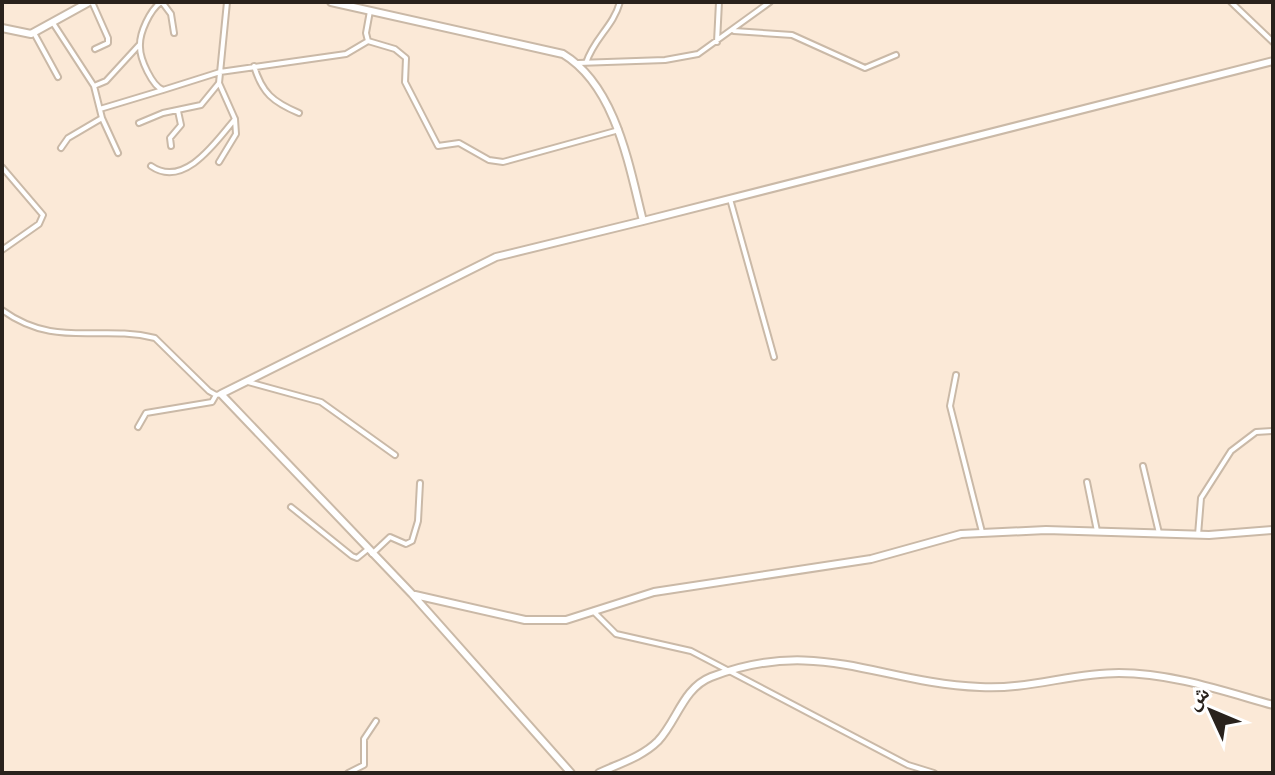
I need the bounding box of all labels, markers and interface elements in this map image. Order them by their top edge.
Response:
north arrow [1171,671,1251,751]
text: ش [1180,680,1215,715]

